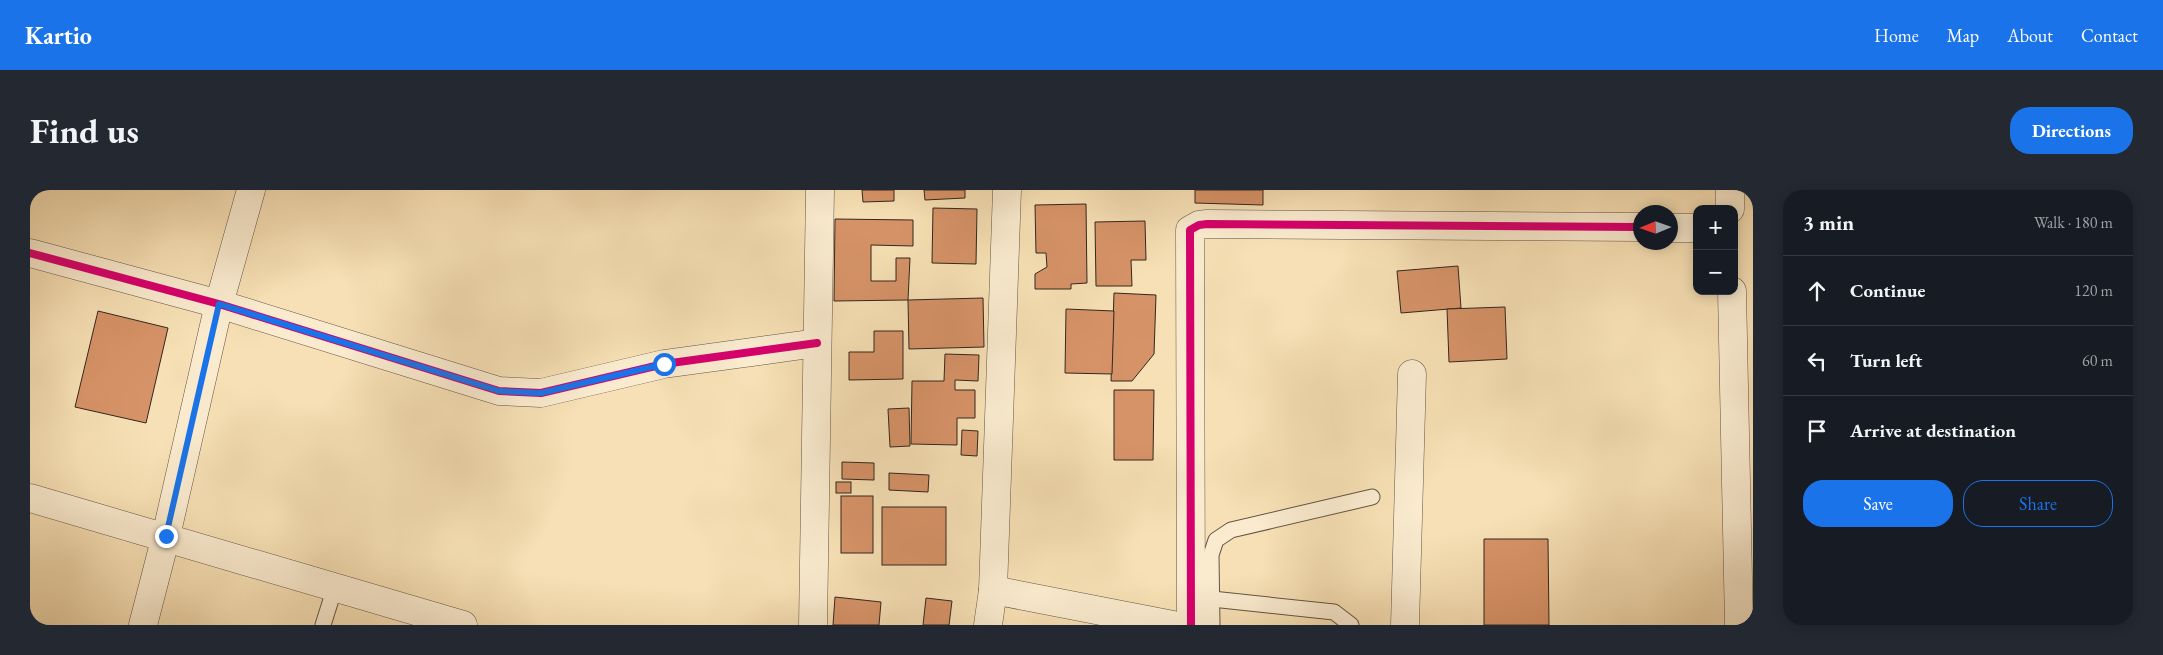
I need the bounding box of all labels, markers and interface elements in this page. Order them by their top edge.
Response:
text: Kartio [25,20,92,51]
text: Home [1874,24,1919,47]
text: Map [1947,24,1979,47]
text: About [2007,24,2053,47]
text: Contact [2081,24,2138,47]
button: Directions [2010,107,2133,154]
text: Find us [30,108,139,153]
north arrow [1633,205,1678,250]
map controls [1693,205,1738,295]
button: + [1693,205,1738,250]
text: 3 min [1803,209,1854,236]
text: Walk · 180 m [2034,212,2113,233]
button: − [1693,250,1738,295]
icon: ahead [1803,277,1831,305]
text: Continue [1850,278,1925,303]
text: 120 m [2074,280,2113,301]
icon: left [1803,347,1831,375]
text: Turn left [1850,348,1922,373]
text: 60 m [2082,350,2113,371]
route start [653,353,676,376]
icon: arrive [1803,417,1831,445]
text: Arrive at destination [1850,418,2016,443]
button: Save [1803,480,1953,527]
button: Share [1963,480,2113,527]
route end [155,525,178,548]

